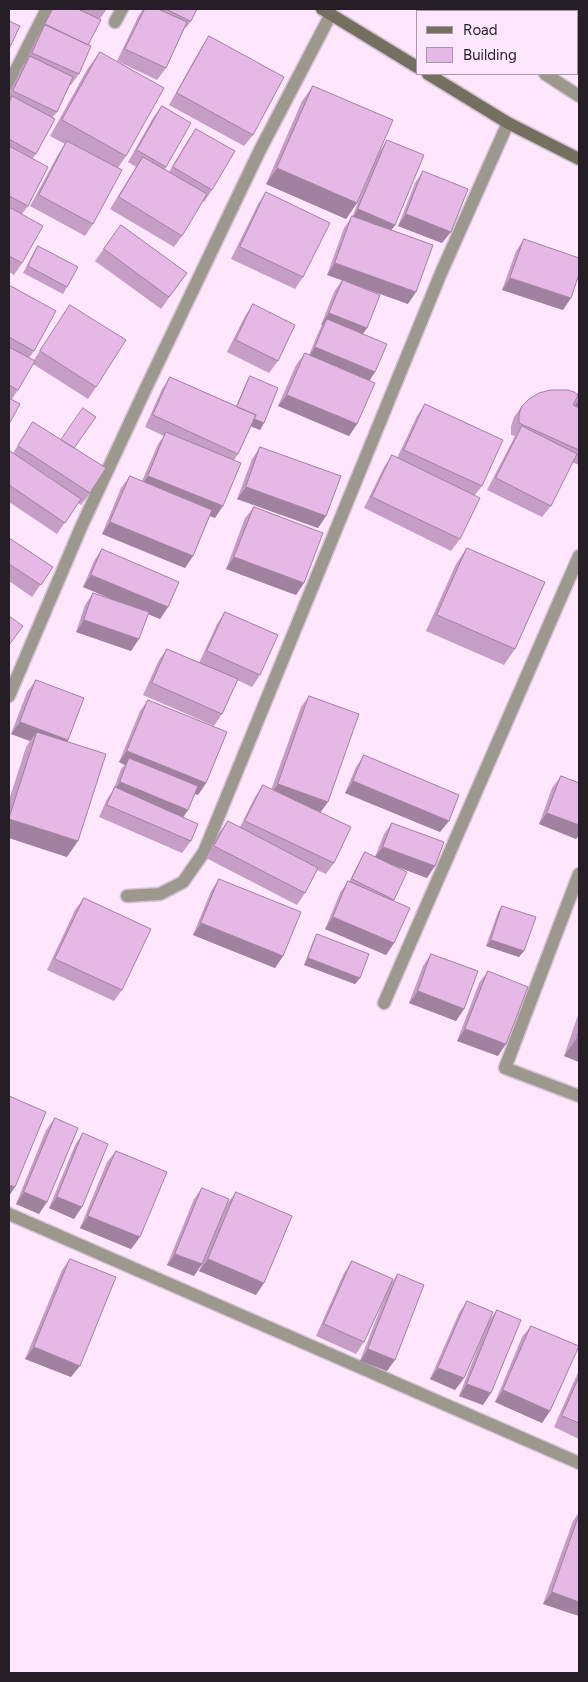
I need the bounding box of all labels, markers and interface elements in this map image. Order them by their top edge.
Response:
legend [416,10,578,75]
text: Road [463,21,498,39]
text: Building [463,46,517,64]

